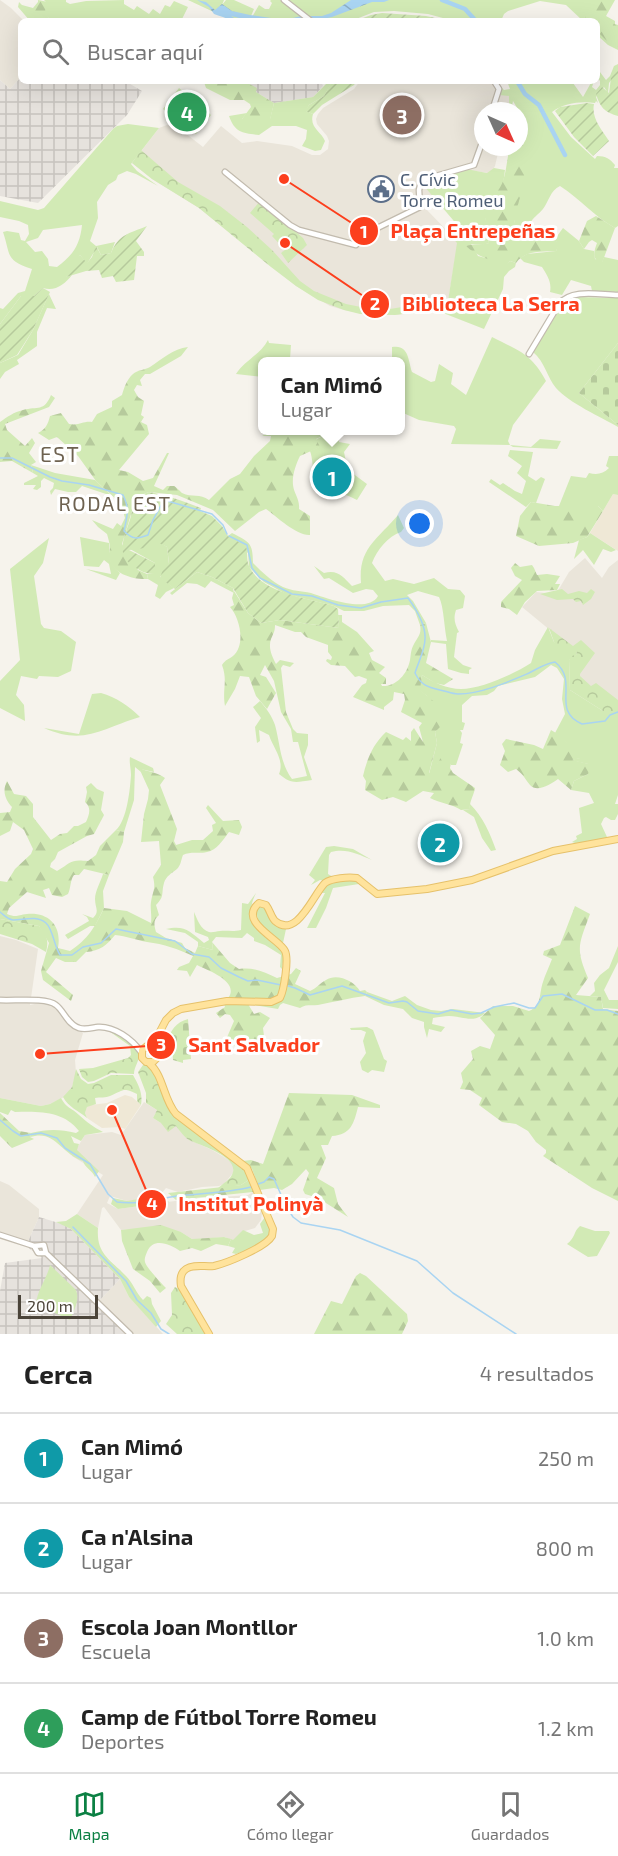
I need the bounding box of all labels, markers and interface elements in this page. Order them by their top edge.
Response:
search box [18,18,600,84]
icon: search [39,35,72,68]
text: Buscar aquí [87,38,203,64]
pin: 4 [168,90,207,134]
pin: 3 [382,92,422,138]
north arrow [474,102,528,156]
place label: C. Cívic Torre Romeu [400,168,504,211]
public building icon: C. Cívic Torre Romeu [366,174,396,204]
callout: Plaça Entrepeñas [349,212,568,250]
text: Plaça Entrepeñas [391,218,555,243]
text: 1 [360,220,368,242]
callout: Biblioteca La Serra [360,285,592,323]
text: Biblioteca La Serra [402,291,580,315]
text: 2 [370,292,380,314]
popup [258,357,405,435]
text: Can Mimó [280,371,383,397]
text: Lugar [280,397,332,421]
district label: EST [40,441,80,466]
pin: 1 [312,454,352,500]
district label: RODAL EST [58,491,172,515]
your location [405,509,434,538]
pin: 2 [420,820,460,866]
callout: Sant Salvador [146,1026,331,1064]
text: Sant Salvador [188,1032,320,1056]
text: 3 [156,1033,166,1055]
callout: Institut Polinyà [137,1185,336,1223]
text: Institut Polinyà [178,1191,324,1216]
text: 4 [146,1192,158,1214]
scale bar [18,1292,98,1320]
text: 200 m [27,1296,73,1315]
text: Cerca [24,1358,93,1389]
text: 4 resultados [480,1361,594,1385]
text: Can Mimó [81,1433,183,1459]
text: 1 [39,1446,48,1470]
text: 250 m [538,1446,594,1470]
text: Lugar [81,1459,133,1483]
text: Ca n'Alsina [81,1523,193,1549]
text: 2 [38,1536,49,1560]
text: 800 m [536,1536,594,1560]
text: Lugar [81,1549,133,1573]
text: Escola Joan Montllor [81,1613,297,1639]
text: 3 [38,1626,49,1650]
text: 1.0 km [537,1626,594,1650]
text: Escuela [81,1639,151,1663]
text: Camp de Fútbol Torre Romeu [81,1703,377,1729]
text: 4 [37,1716,50,1740]
text: 1.2 km [538,1716,594,1740]
text: Deportes [81,1729,165,1753]
tab: Mapa [69,1788,109,1843]
tab: Cómo llegar [247,1788,334,1843]
tab: Guardados [471,1788,549,1843]

